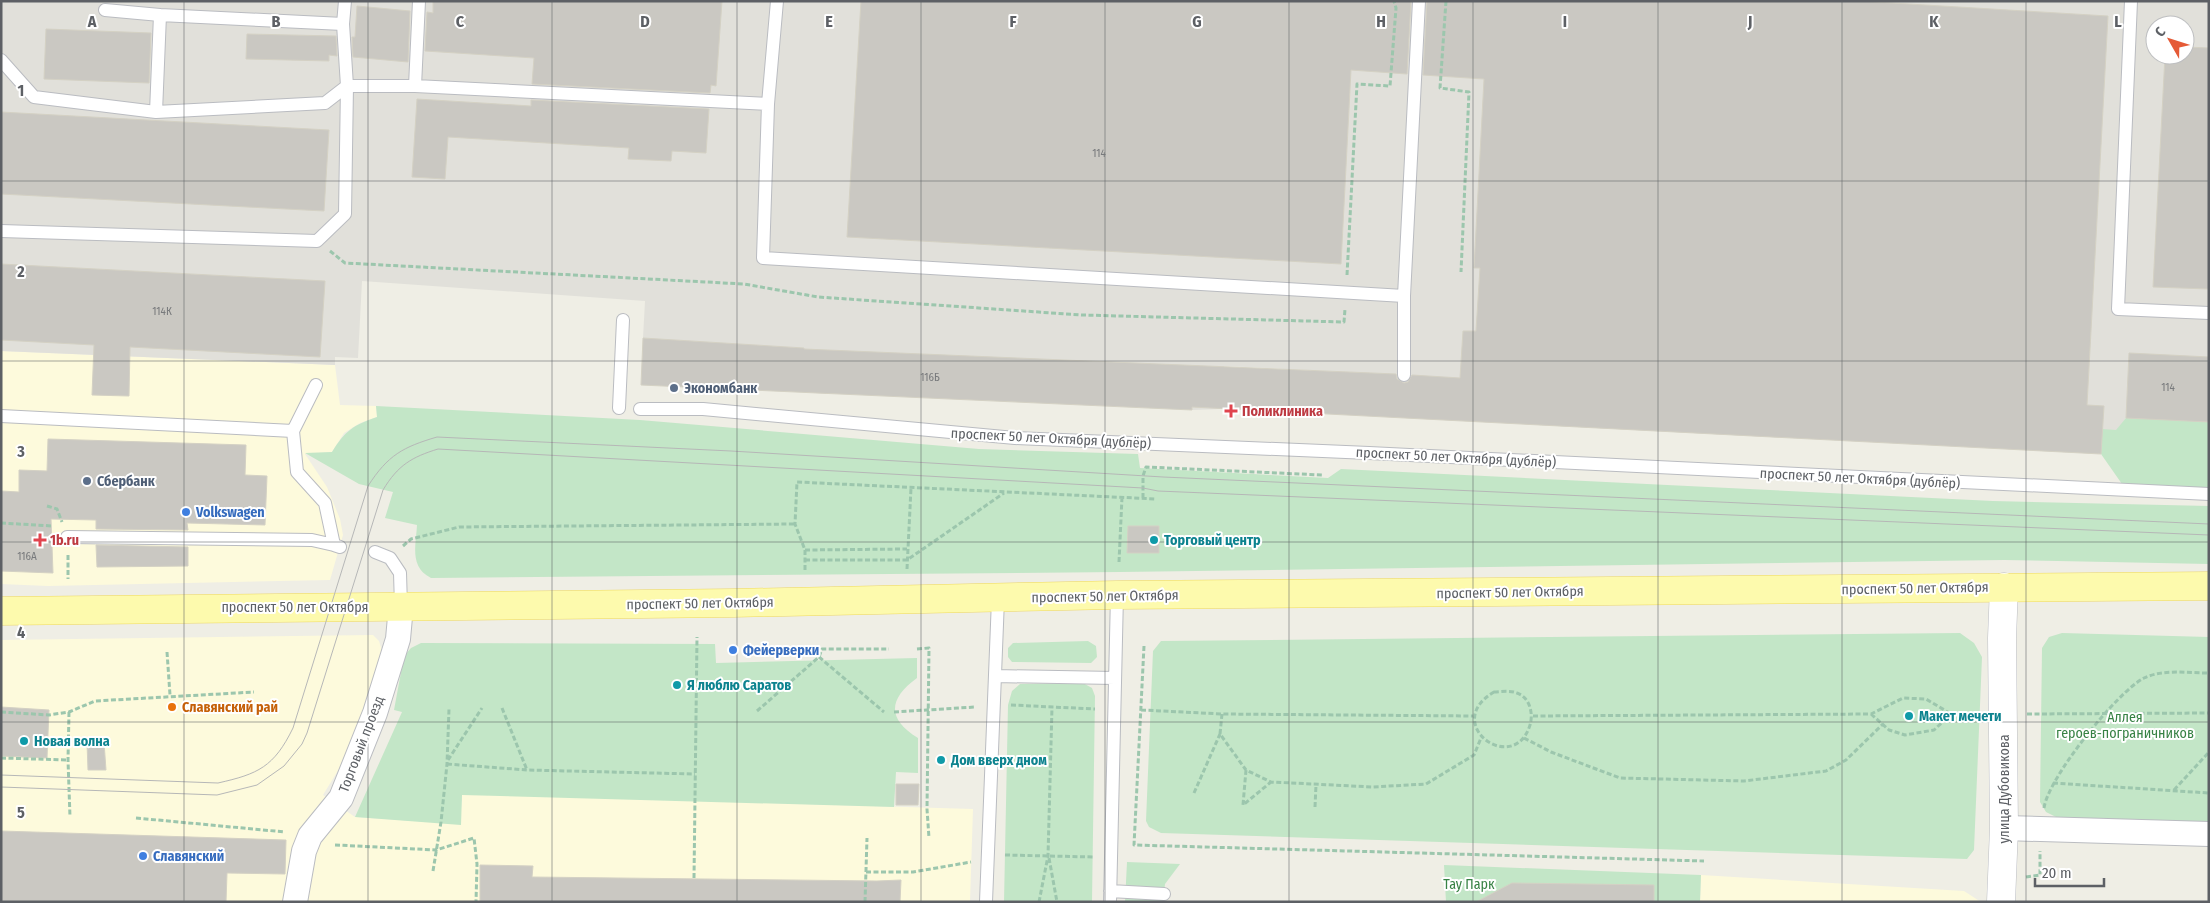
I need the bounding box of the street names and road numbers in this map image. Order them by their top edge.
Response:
street label: проспект 50 лет Октября (дублёр) [950,425,1152,452]
street label: проспект 50 лет Октября (дублёр) [1355,444,1557,471]
street label: проспект 50 лет Октября (дублёр) [1759,465,1961,492]
street label: проспект 50 лет Октября [1841,579,1989,598]
street label: проспект 50 лет Октября [1436,583,1584,602]
street label: проспект 50 лет Октября [1031,587,1179,606]
street label: проспект 50 лет Октября [626,594,774,613]
street label: проспект 50 лет Октября [221,599,369,616]
street label: Торговый проезд [335,693,388,795]
street label: улица Дубовикова [1996,734,2013,844]

